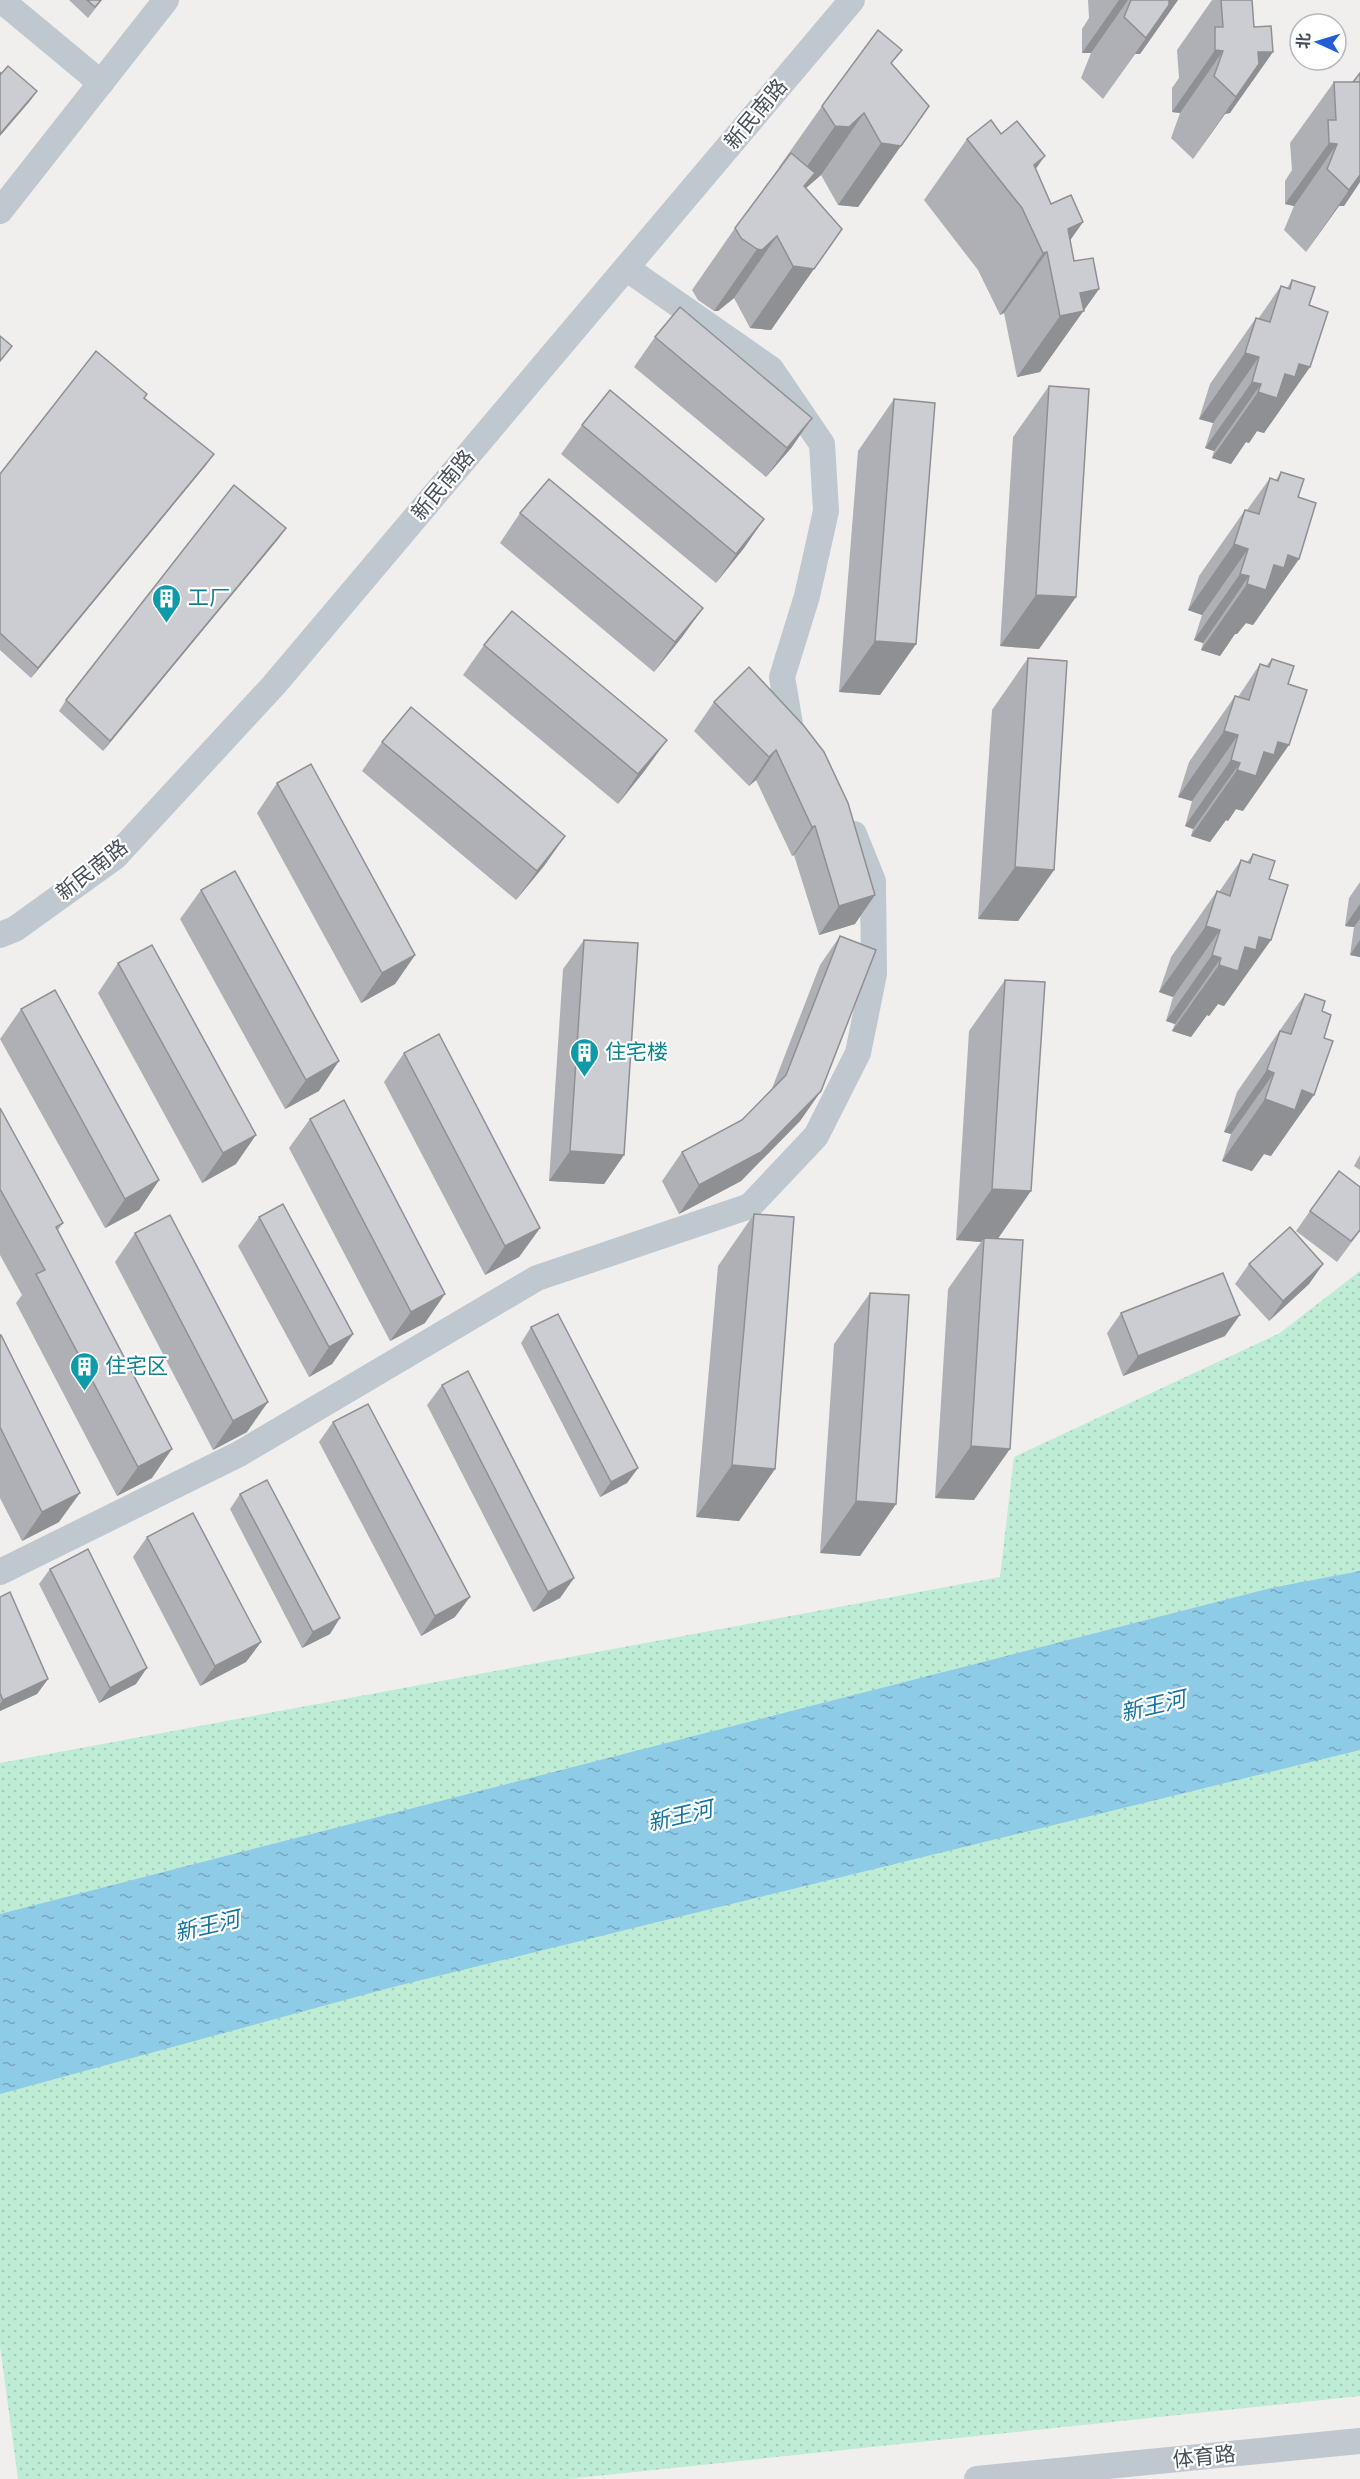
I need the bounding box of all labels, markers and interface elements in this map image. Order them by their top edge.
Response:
north arrow [1288,12,1348,72]
text: 北 [1293,32,1314,50]
street label: 新民南路 [720,74,792,154]
street label: 新民南路 [407,445,479,525]
building icon: 工厂 [151,582,183,624]
place label: 工厂 [188,586,230,610]
street label: 新民南路 [52,835,132,905]
building icon: 住宅楼 [568,1036,600,1078]
place label: 住宅楼 [605,1040,668,1064]
building icon: 住宅区 [68,1350,100,1392]
place label: 住宅区 [105,1354,168,1378]
water label: 新王河 [1118,1685,1192,1726]
water label: 新王河 [645,1795,719,1836]
water label: 新王河 [172,1905,246,1946]
street label: 体育路 [1171,2442,1237,2472]

